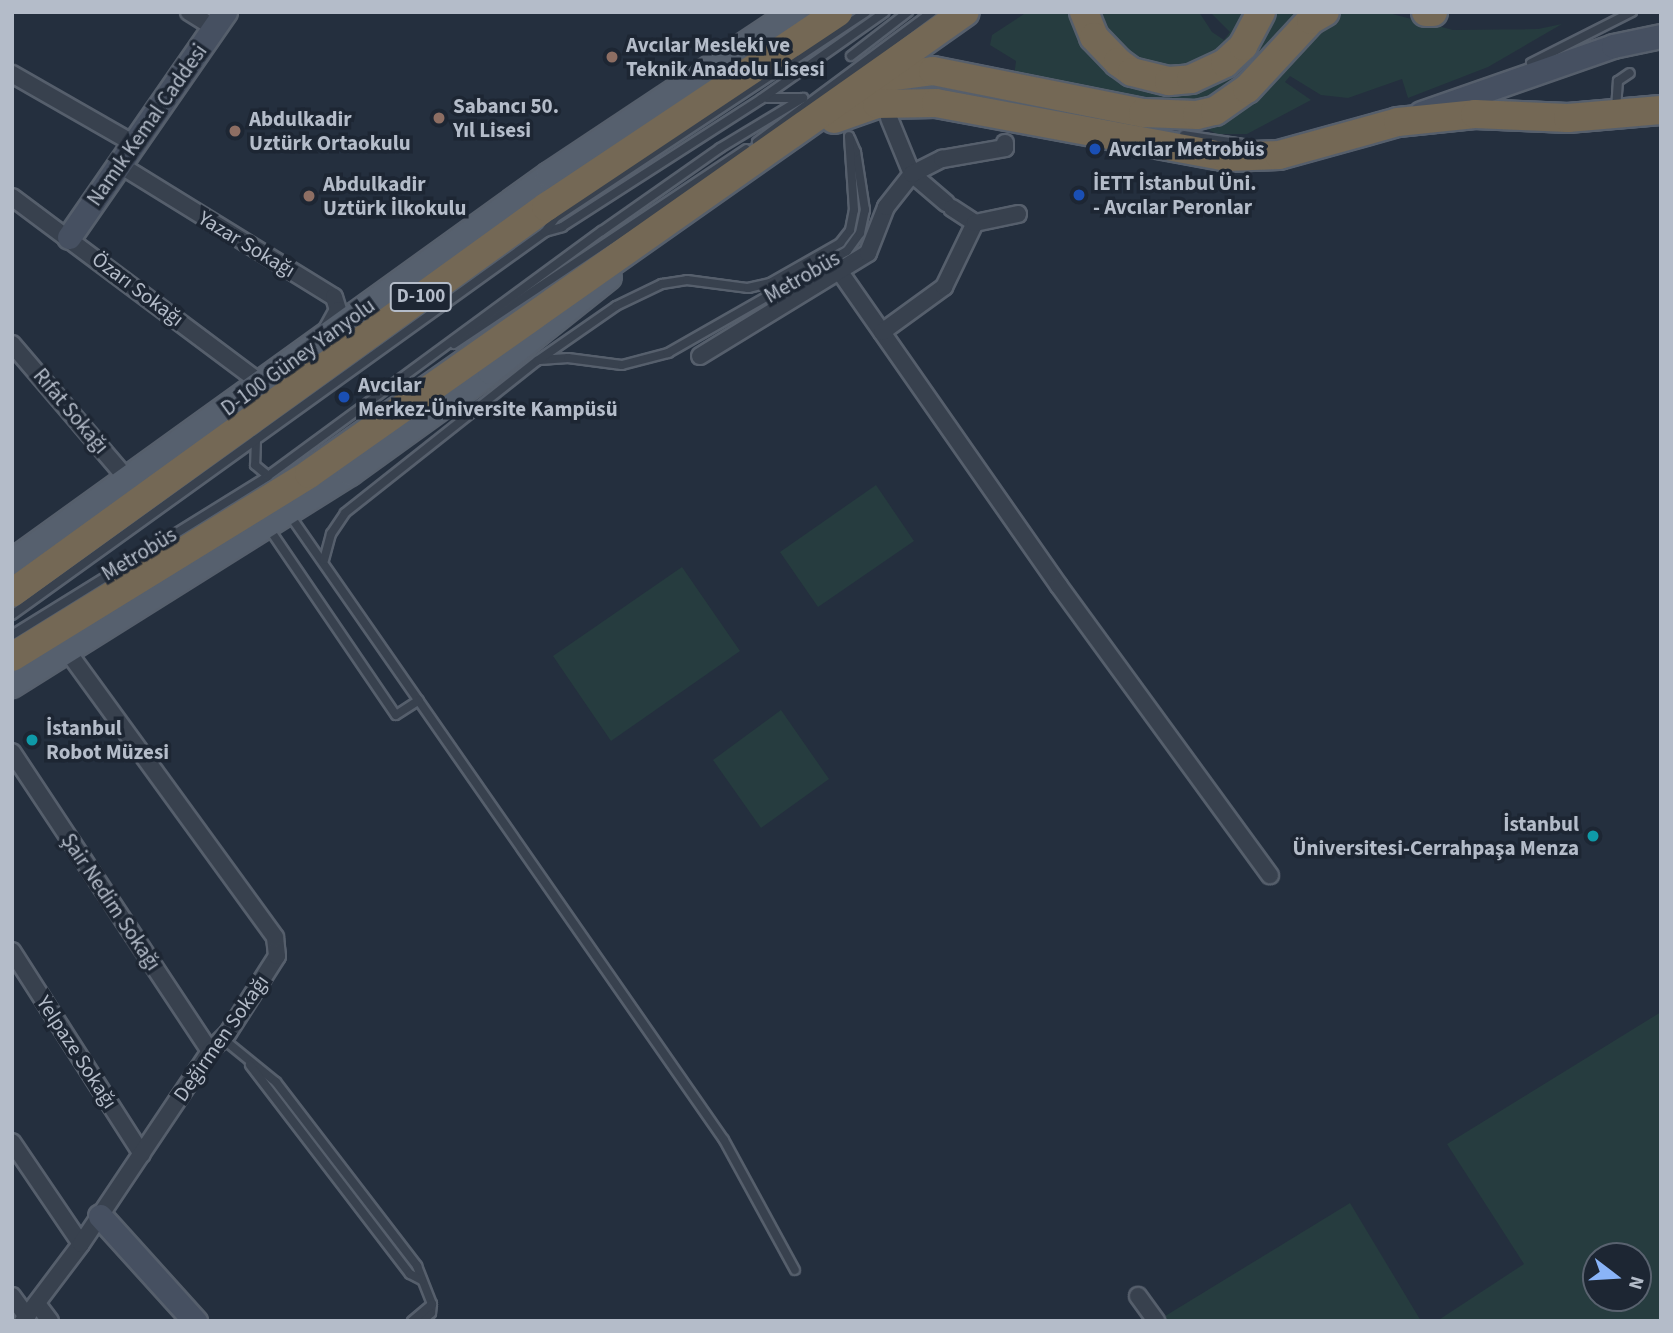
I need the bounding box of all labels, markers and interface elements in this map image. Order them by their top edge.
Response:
place label: Avcılar Mesleki ve Teknik Anadolu Lisesi [626,32,825,82]
street label: Namık Kemal Caddesi [82,39,212,211]
marker: Avcılar Mesleki ve Teknik Anadolu Lisesi [604,49,620,65]
place label: Sabancı 50. Yıl Lisesi [453,93,559,143]
place label: Abdulkadir Uztürk Ortaokulu [249,106,411,156]
marker: Sabancı 50. Yıl Lisesi [431,110,447,126]
marker: Abdulkadir Uztürk Ortaokulu [227,123,243,139]
place label: Avcılar Metrobüs [1109,136,1265,162]
marker: Avcılar Metrobüs [1087,141,1103,157]
place label: İETT İstanbul Üni. - Avcılar Peronlar [1093,170,1257,220]
place label: Abdulkadir Uztürk İlkokulu [323,171,467,221]
marker: İETT İstanbul Üni. - Avcılar Peronlar [1071,187,1087,203]
marker: Abdulkadir Uztürk İlkokulu [301,188,317,204]
street label: Yazar Sokağı [194,205,300,283]
street label: Metrobüs [760,245,844,309]
street label: Özarı Sokağı [87,246,189,332]
road number: D-100 [390,282,452,312]
street label: D-100 Güney Yanyolu [216,293,380,421]
street label: Rıfat Sokağı [28,363,114,459]
place label: Avcılar Merkez-Üniversite Kampüsü [358,372,618,422]
marker: Avcılar Merkez-Üniversite Kampüsü [336,389,352,405]
street label: Metrobüs [97,522,181,586]
place label: İstanbul Robot Müzesi [46,715,169,765]
marker: İstanbul Robot Müzesi [24,732,40,748]
place label: İstanbul Üniversitesi-Cerrahpaşa Menza [1293,811,1579,861]
marker: İstanbul Üniversitesi-Cerrahpaşa Menza [1585,828,1601,844]
street label: Şair Nedim Sokağı [56,829,166,975]
street label: Değirmen Sokağı [168,970,274,1106]
street label: Yelpaze Sokağı [31,991,123,1113]
north arrow [1582,1242,1652,1312]
text: N [1621,1273,1650,1293]

